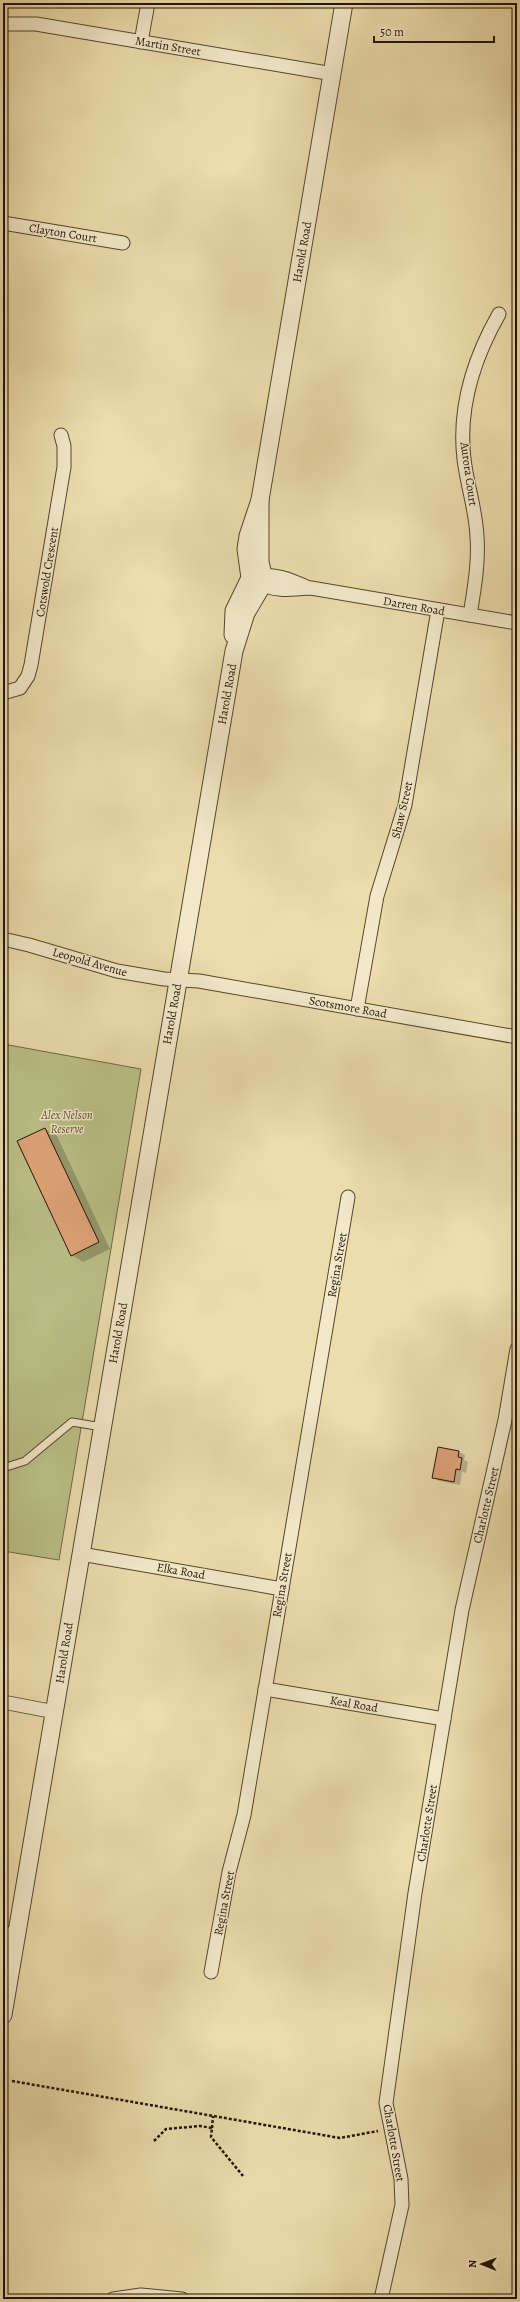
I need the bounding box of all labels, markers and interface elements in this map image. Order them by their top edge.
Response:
scale bar [374,18,494,44]
text: 50 m [380,24,404,40]
street label: Martin Street [134,32,202,60]
street label: Clayton Court [28,220,98,246]
street label: Harold Road [289,220,315,284]
street label: Aurora Court [456,440,481,507]
street label: Cotswold Crescent [32,526,62,618]
street label: Darren Road [382,593,447,619]
street label: Harold Road [214,662,240,726]
street label: Shaw Street [388,780,416,840]
street label: Leopold Avenue [51,944,129,980]
street label: Harold Road [159,982,185,1046]
street label: Scotsmore Road [308,992,389,1022]
park label: Alex Nelson Reserve [40,1107,93,1137]
street label: Regina Street [323,1231,351,1299]
street label: Harold Road [105,1301,131,1365]
street label: Charlotte Street [469,1465,503,1545]
street label: Regina Street [268,1551,296,1619]
street label: Elka Road [156,1559,207,1583]
street label: Harold Road [51,1621,77,1685]
street label: Keal Road [329,1692,380,1716]
street label: Charlotte Street [413,1783,441,1863]
street label: Regina Street [210,1869,238,1937]
street label: Charlotte Street [379,2103,409,2183]
north arrow [462,2244,502,2284]
text: N [465,2260,480,2268]

